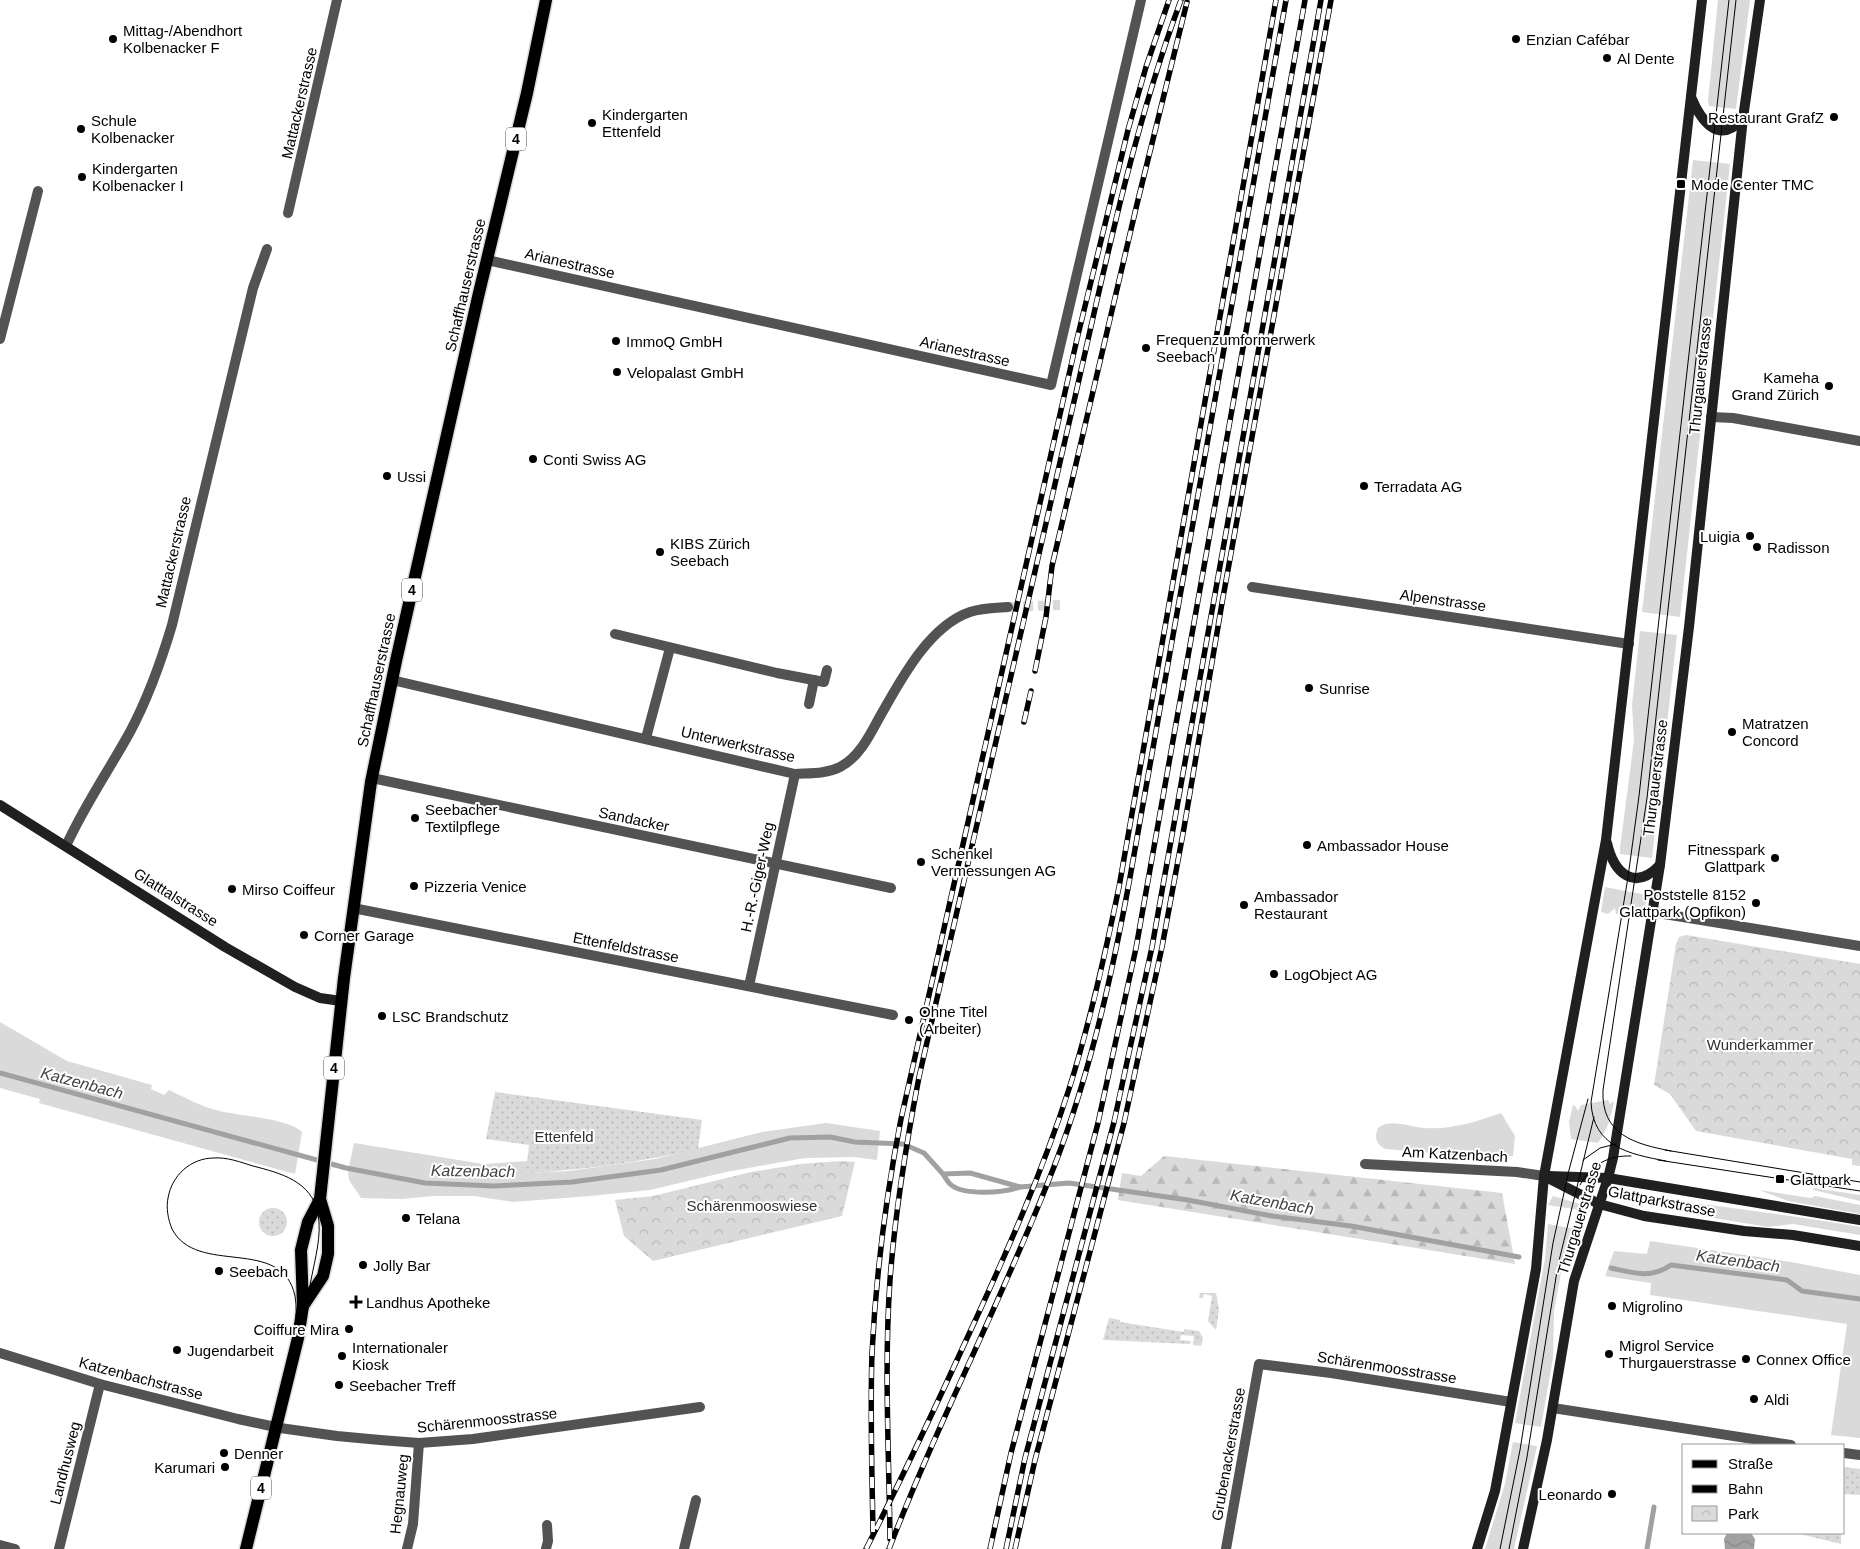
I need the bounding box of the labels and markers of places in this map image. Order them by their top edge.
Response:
place label: Mittag-/Abendhort Kolbenacker F [123,22,243,56]
place label: Enzian Cafébar [1526,31,1629,48]
marker: Mittag-/Abendhort Kolbenacker F [107,33,119,45]
marker: Enzian Cafébar [1510,33,1522,45]
place label: Al Dente [1617,50,1675,67]
marker: Al Dente [1601,52,1613,64]
place label: Kindergarten Ettenfeld [602,106,688,140]
place label: Restaurant GrafZ [1708,109,1824,126]
marker: Restaurant GrafZ [1828,111,1840,123]
place label: Schule Kolbenacker [91,112,174,146]
marker: Kindergarten Ettenfeld [586,117,598,129]
marker: Schule Kolbenacker [75,123,87,135]
place label: Kindergarten Kolbenacker I [92,160,184,194]
marker: Kindergarten Kolbenacker I [76,171,88,183]
place label: Mode Center TMC [1691,176,1814,193]
marker: Mode Center TMC [1675,178,1687,190]
place label: Frequenzumformerwerk Seebach [1156,331,1316,365]
place label: ImmoQ GmbH [626,333,723,350]
marker: ImmoQ GmbH [610,335,622,347]
marker: Frequenzumformerwerk Seebach [1140,342,1152,354]
place label: Velopalast GmbH [627,364,744,381]
marker: Velopalast GmbH [611,366,623,378]
place label: Kameha Grand Zürich [1731,369,1820,403]
marker: Kameha Grand Zürich [1823,380,1835,392]
place label: Conti Swiss AG [543,451,646,468]
marker: Conti Swiss AG [527,453,539,465]
place label: Ussi [397,468,426,485]
marker: Ussi [381,470,393,482]
place label: Terradata AG [1374,478,1462,495]
marker: Terradata AG [1358,480,1370,492]
place label: Luigia [1700,528,1741,545]
marker: Luigia [1744,530,1756,542]
place label: KIBS Zürich Seebach [670,535,750,569]
place label: Radisson [1767,539,1830,556]
marker: Radisson [1751,541,1763,553]
marker: KIBS Zürich Seebach [654,546,666,558]
place label: Sunrise [1319,680,1370,697]
marker: Sunrise [1303,682,1315,694]
place label: Matratzen Concord [1742,715,1809,749]
marker: Matratzen Concord [1726,726,1738,738]
place label: Seebacher Textilpflege [425,801,500,835]
marker: Seebacher Textilpflege [409,812,421,824]
place label: Ambassador House [1317,837,1449,854]
marker: Ambassador House [1301,839,1313,851]
place label: Fitnesspark Glattpark [1687,841,1765,875]
place label: Schenkel Vermessungen AG [931,845,1056,879]
marker: Fitnesspark Glattpark [1769,852,1781,864]
marker: Schenkel Vermessungen AG [915,856,927,868]
place label: Pizzeria Venice [424,878,527,895]
marker: Pizzeria Venice [408,880,420,892]
place label: Mirso Coiffeur [242,881,335,898]
marker: Mirso Coiffeur [226,883,238,895]
place label: Poststelle 8152 Glattpark (Opfikon) [1619,886,1746,920]
place label: Ambassador Restaurant [1254,888,1338,922]
marker: Poststelle 8152 Glattpark (Opfikon) [1750,897,1762,909]
marker: Ambassador Restaurant [1238,899,1250,911]
place label: Corner Garage [314,927,414,944]
marker: Corner Garage [298,929,310,941]
place label: LogObject AG [1284,966,1377,983]
marker: LogObject AG [1268,968,1280,980]
place label: Ohne Titel (Arbeiter) [919,1003,987,1037]
place label: LSC Brandschutz [392,1008,509,1025]
marker: LSC Brandschutz [376,1010,388,1022]
marker: Ohne Titel (Arbeiter) [903,1014,915,1026]
place label: Glattpark [1790,1171,1851,1188]
marker: Glattpark [1774,1173,1786,1185]
place label: Telana [416,1210,461,1227]
marker: Telana [400,1212,412,1224]
place label: Jolly Bar [373,1257,431,1274]
marker: Jolly Bar [357,1259,369,1271]
place label: Seebach [229,1263,288,1280]
marker: Seebach [213,1265,225,1277]
place label: Landhus Apotheke [366,1294,490,1311]
marker: Landhus Apotheke [350,1296,362,1308]
place label: Migrolino [1622,1298,1683,1315]
marker: Migrolino [1606,1300,1618,1312]
place label: Coiffure Mira [253,1321,340,1338]
marker: Coiffure Mira [343,1323,355,1335]
place label: Migrol Service Thurgauerstrasse [1619,1337,1737,1371]
place label: Internationaler Kiosk [352,1339,448,1373]
place label: Jugendarbeit [187,1342,275,1359]
marker: Jugendarbeit [171,1344,183,1356]
marker: Migrol Service Thurgauerstrasse [1603,1348,1615,1360]
marker: Internationaler Kiosk [336,1350,348,1362]
place label: Connex Office [1756,1351,1851,1368]
marker: Connex Office [1740,1353,1752,1365]
place label: Seebacher Treff [349,1377,456,1394]
marker: Seebacher Treff [333,1379,345,1391]
place label: Aldi [1764,1391,1789,1408]
marker: Aldi [1748,1393,1760,1405]
place label: Denner [234,1445,283,1462]
marker: Denner [218,1447,230,1459]
place label: Karumari [154,1459,215,1476]
marker: Karumari [219,1461,231,1473]
place label: Leonardo [1539,1486,1602,1503]
marker: Leonardo [1606,1488,1618,1500]

